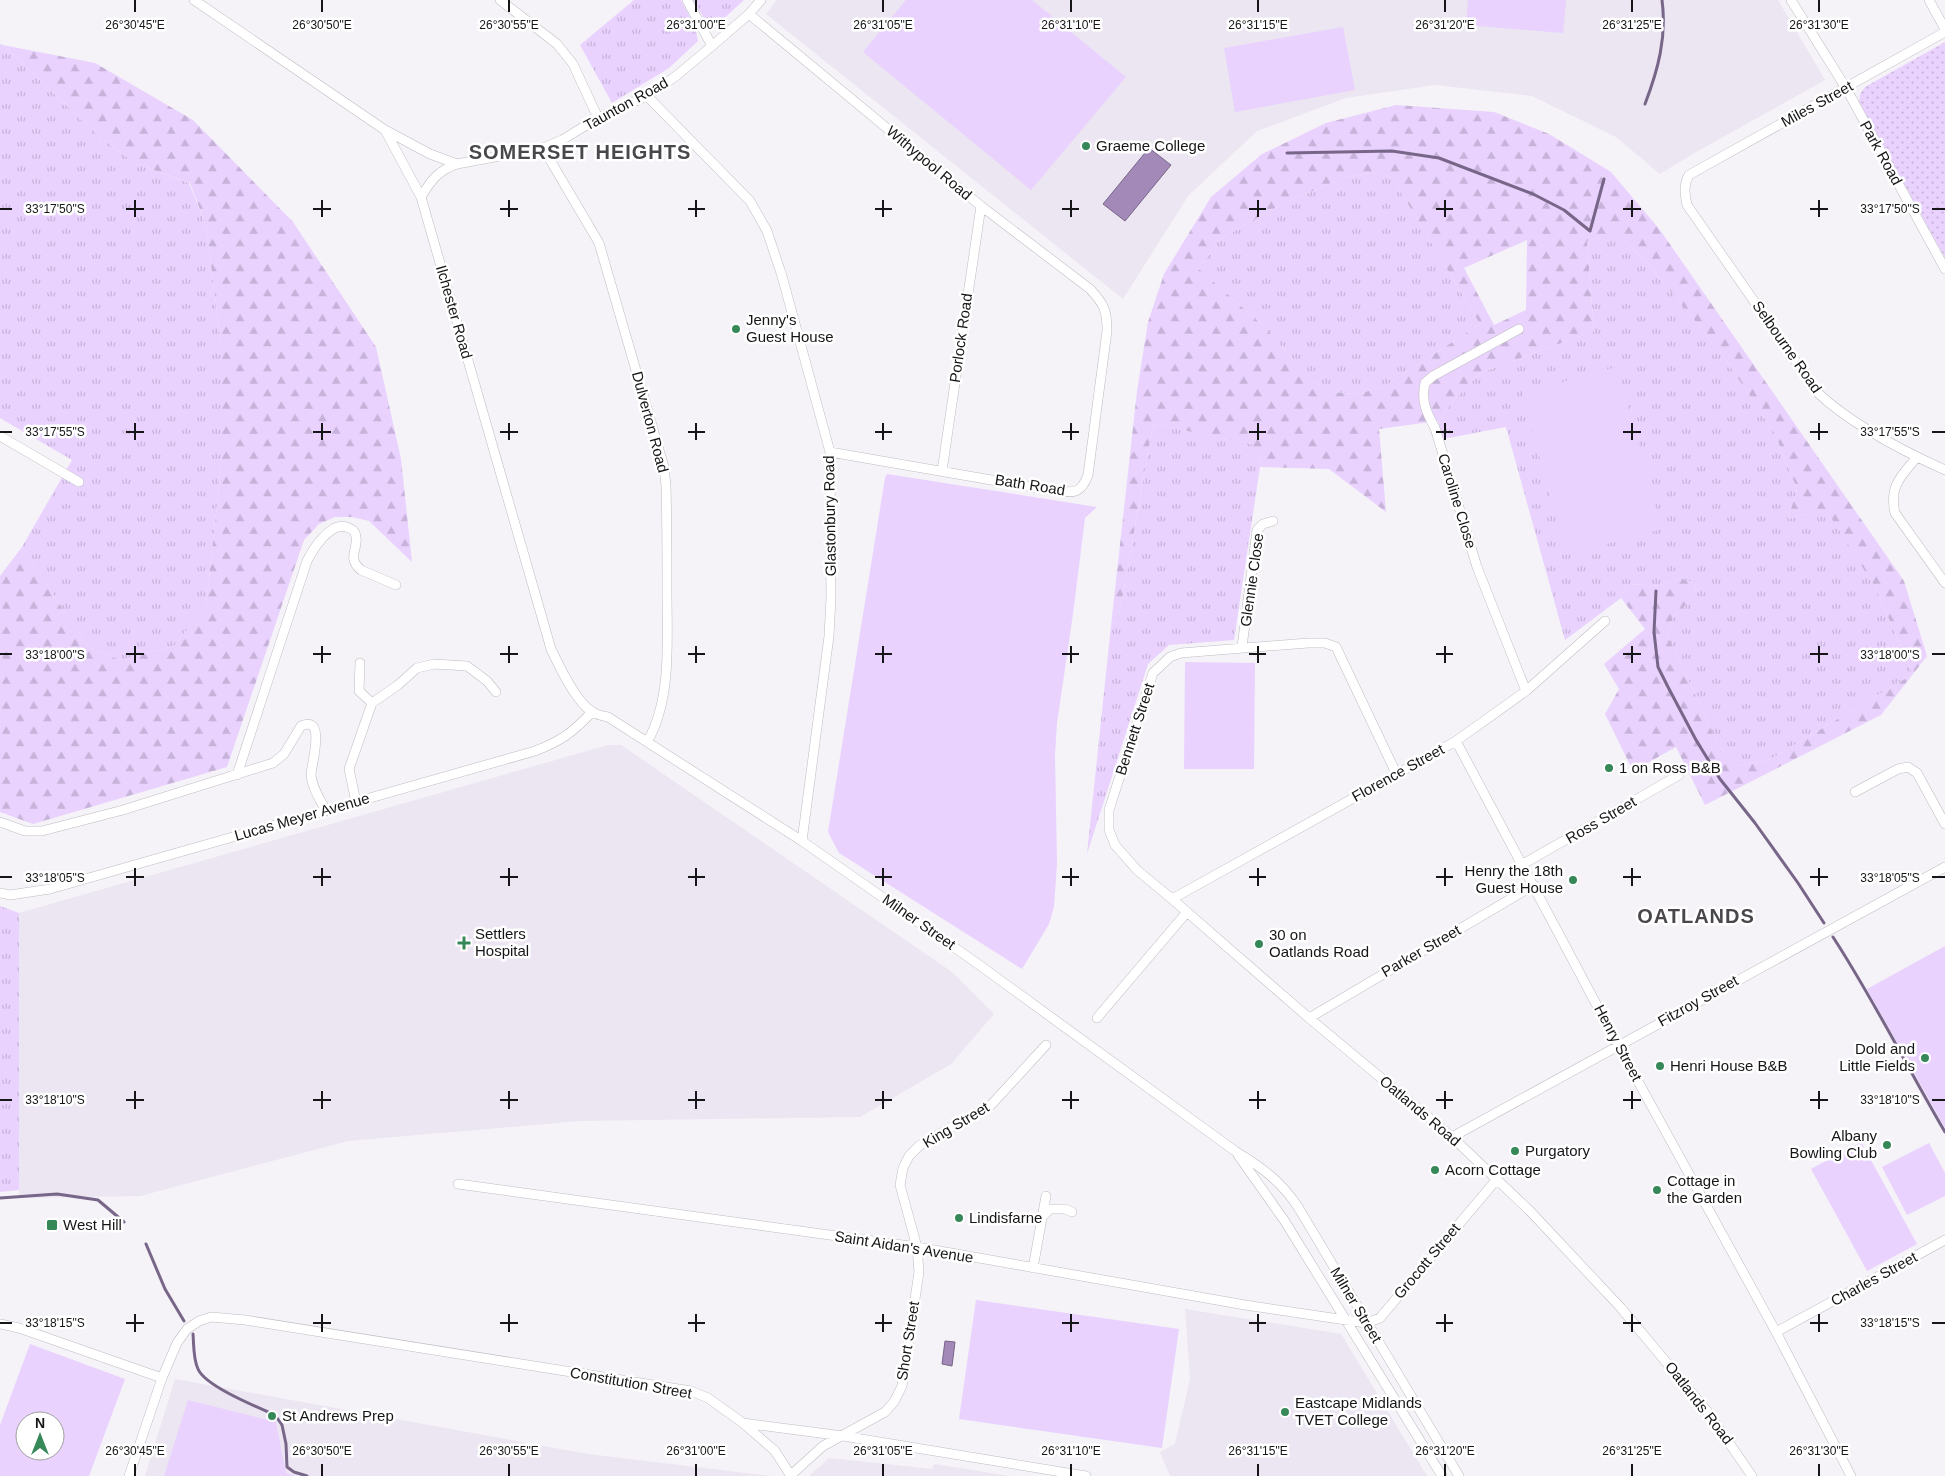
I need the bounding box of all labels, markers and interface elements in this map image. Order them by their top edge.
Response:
text: 26°30'45"E [105,18,165,32]
text: 26°30'50"E [292,18,352,32]
text: 26°30'55"E [479,18,539,32]
text: 26°31'00"E [666,18,726,32]
text: 26°31'05"E [853,18,913,32]
text: 26°31'10"E [1041,18,1101,32]
text: 26°31'15"E [1228,18,1288,32]
text: 26°31'20"E [1415,18,1475,32]
text: 26°31'25"E [1602,18,1662,32]
text: 26°31'30"E [1789,18,1849,32]
street label: Taunton Road [581,73,671,134]
street label: Miles Street [1778,77,1856,130]
street label: Park Road [1857,118,1906,188]
street label: Withypool Road [883,122,975,203]
place label: Graeme College [1096,137,1205,154]
marker: Graeme College [1080,140,1092,152]
district label: SOMERSET HEIGHTS [469,141,691,163]
text: 33°17'50"S [25,202,85,216]
text: 33°17'50"S [1860,202,1920,216]
street label: Ilchester Road [433,263,476,361]
street label: Porlock Road [946,292,975,384]
street label: Selbourne Road [1749,297,1825,396]
place label: Jenny's Guest House [746,311,834,345]
marker: Jenny's Guest House [730,323,742,335]
street label: Dulverton Road [629,369,672,474]
text: 33°17'55"S [25,425,85,439]
text: 33°17'55"S [1860,425,1920,439]
street label: Caroline Close [1435,451,1480,550]
street label: Glastonbury Road [820,455,839,577]
street label: Bath Road [994,471,1066,498]
street label: Glennie Close [1237,532,1266,628]
text: 33°18'00"S [25,648,85,662]
text: 33°18'00"S [1860,648,1920,662]
street label: Bennett Street [1112,680,1158,777]
street label: Florence Street [1349,740,1447,805]
place label: 1 on Ross B&B [1619,759,1721,776]
marker: 1 on Ross B&B [1603,762,1615,774]
street label: Lucas Meyer Avenue [232,789,371,844]
street label: Ross Street [1563,792,1640,847]
place label: Henry the 18th Guest House [1465,862,1563,896]
text: 33°18'05"S [25,871,85,885]
text: 33°18'05"S [1860,871,1920,885]
marker: Henry the 18th Guest House [1567,874,1579,886]
street label: Milner Street [880,890,960,953]
district label: OATLANDS [1637,905,1755,927]
street label: Parker Street [1378,921,1464,980]
place label: Settlers Hospital [475,925,529,959]
place label: 30 on Oatlands Road [1269,926,1369,960]
marker: Settlers Hospital [457,936,471,950]
marker: 30 on Oatlands Road [1253,938,1265,950]
street label: Fitzroy Street [1655,971,1742,1030]
street label: Henry Street [1591,1002,1646,1085]
place label: Dold and Little Fields [1839,1040,1915,1074]
marker: Dold and Little Fields [1919,1052,1931,1064]
place label: Henri House B&B [1670,1057,1788,1074]
marker: Henri House B&B [1654,1060,1666,1072]
street label: Oatlands Road [1377,1072,1464,1149]
text: 33°18'10"S [25,1093,85,1107]
text: 33°18'10"S [1860,1093,1920,1107]
street label: King Street [920,1098,993,1151]
place label: Albany Bowling Club [1789,1127,1877,1161]
marker: Albany Bowling Club [1881,1139,1893,1151]
place label: Purgatory [1525,1142,1591,1159]
marker: Purgatory [1509,1145,1521,1157]
place label: Acorn Cottage [1445,1161,1541,1178]
marker: Acorn Cottage [1429,1164,1441,1176]
place label: Cottage in the Garden [1667,1172,1742,1206]
marker: Cottage in the Garden [1651,1184,1663,1196]
place label: Lindisfarne [969,1209,1042,1226]
marker: Lindisfarne [953,1212,965,1224]
place label: West Hill [63,1216,122,1233]
marker: West Hill [45,1218,59,1232]
street label: Grocott Street [1390,1219,1464,1302]
street label: Saint Aidan's Avenue [834,1227,975,1266]
street label: Charles Street [1828,1247,1921,1309]
street label: Milner Street [1327,1264,1386,1346]
street label: Short Street [893,1299,922,1382]
text: 33°18'15"S [25,1316,85,1330]
text: 33°18'15"S [1860,1316,1920,1330]
street label: Oatlands Road [1662,1358,1737,1447]
street label: Constitution Street [569,1363,694,1402]
place label: Eastcape Midlands TVET College [1295,1394,1422,1428]
marker: Eastcape Midlands TVET College [1279,1406,1291,1418]
place label: St Andrews Prep [282,1407,394,1424]
marker: St Andrews Prep [266,1410,278,1422]
north arrow [15,1411,65,1461]
text: N [35,1415,45,1431]
text: 26°30'45"E [105,1444,165,1458]
text: 26°30'50"E [292,1444,352,1458]
text: 26°30'55"E [479,1444,539,1458]
text: 26°31'00"E [666,1444,726,1458]
text: 26°31'05"E [853,1444,913,1458]
text: 26°31'10"E [1041,1444,1101,1458]
text: 26°31'15"E [1228,1444,1288,1458]
text: 26°31'20"E [1415,1444,1475,1458]
text: 26°31'25"E [1602,1444,1662,1458]
text: 26°31'30"E [1789,1444,1849,1458]

